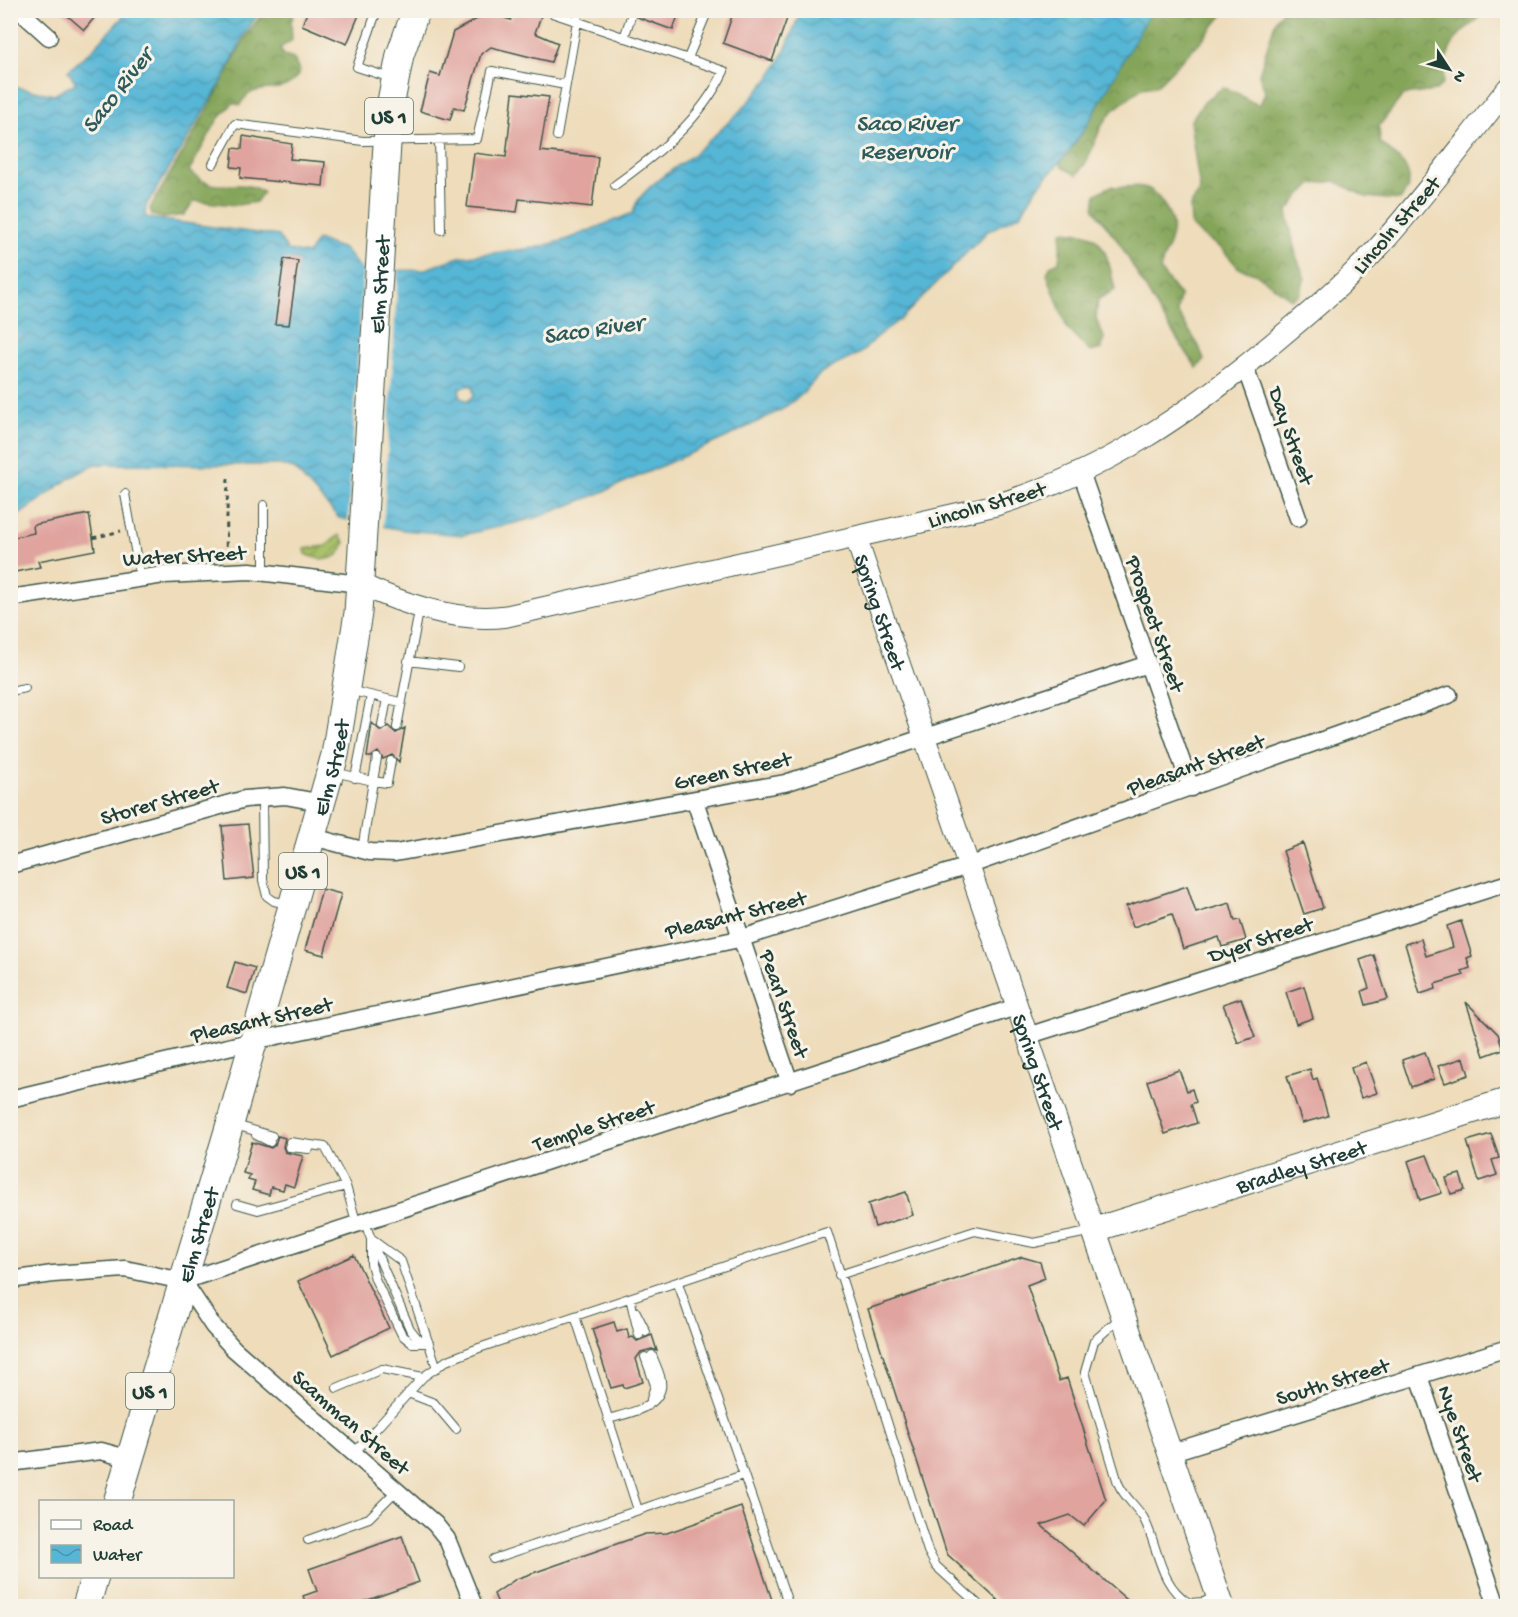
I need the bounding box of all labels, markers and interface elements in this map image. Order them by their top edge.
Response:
north arrow [1419,39,1479,99]
water label: Saco River [77,40,164,140]
text: N [1447,66,1469,86]
road number: US 1 [365,98,413,134]
water label: Saco River Reservoir [856,111,961,168]
street label: Lincoln Street [1348,171,1449,281]
street label: Elm Street [366,233,398,335]
water label: Saco River [542,310,649,353]
street label: Day Street [1260,382,1319,490]
street label: Lincoln Street [925,477,1051,536]
street label: Water Street [122,542,248,574]
street label: Spring Street [846,552,910,676]
street label: Prospect Street [1117,552,1189,698]
street label: Elm Street [309,716,358,820]
street label: Pleasant Street [1123,729,1270,804]
street label: Green Street [672,747,796,798]
street label: Storer Street [98,774,224,833]
road number: US 1 [279,853,327,889]
street label: Pleasant Street [662,886,811,947]
street label: Dyer Street [1204,912,1319,972]
street label: Pearl Street [751,946,813,1063]
street label: Pleasant Street [188,993,337,1051]
street label: Spring Street [1004,1011,1068,1136]
street label: Temple Street [528,1095,660,1160]
street label: Bradley Street [1233,1136,1372,1202]
street label: Elm Street [174,1183,228,1287]
street label: South Street [1274,1354,1395,1413]
street label: Scamman Street [285,1366,415,1484]
road number: US 1 [126,1373,174,1409]
street label: Nye Street [1430,1383,1488,1488]
legend [39,1500,234,1578]
text: Road [93,1516,134,1537]
text: Water [93,1546,143,1567]

